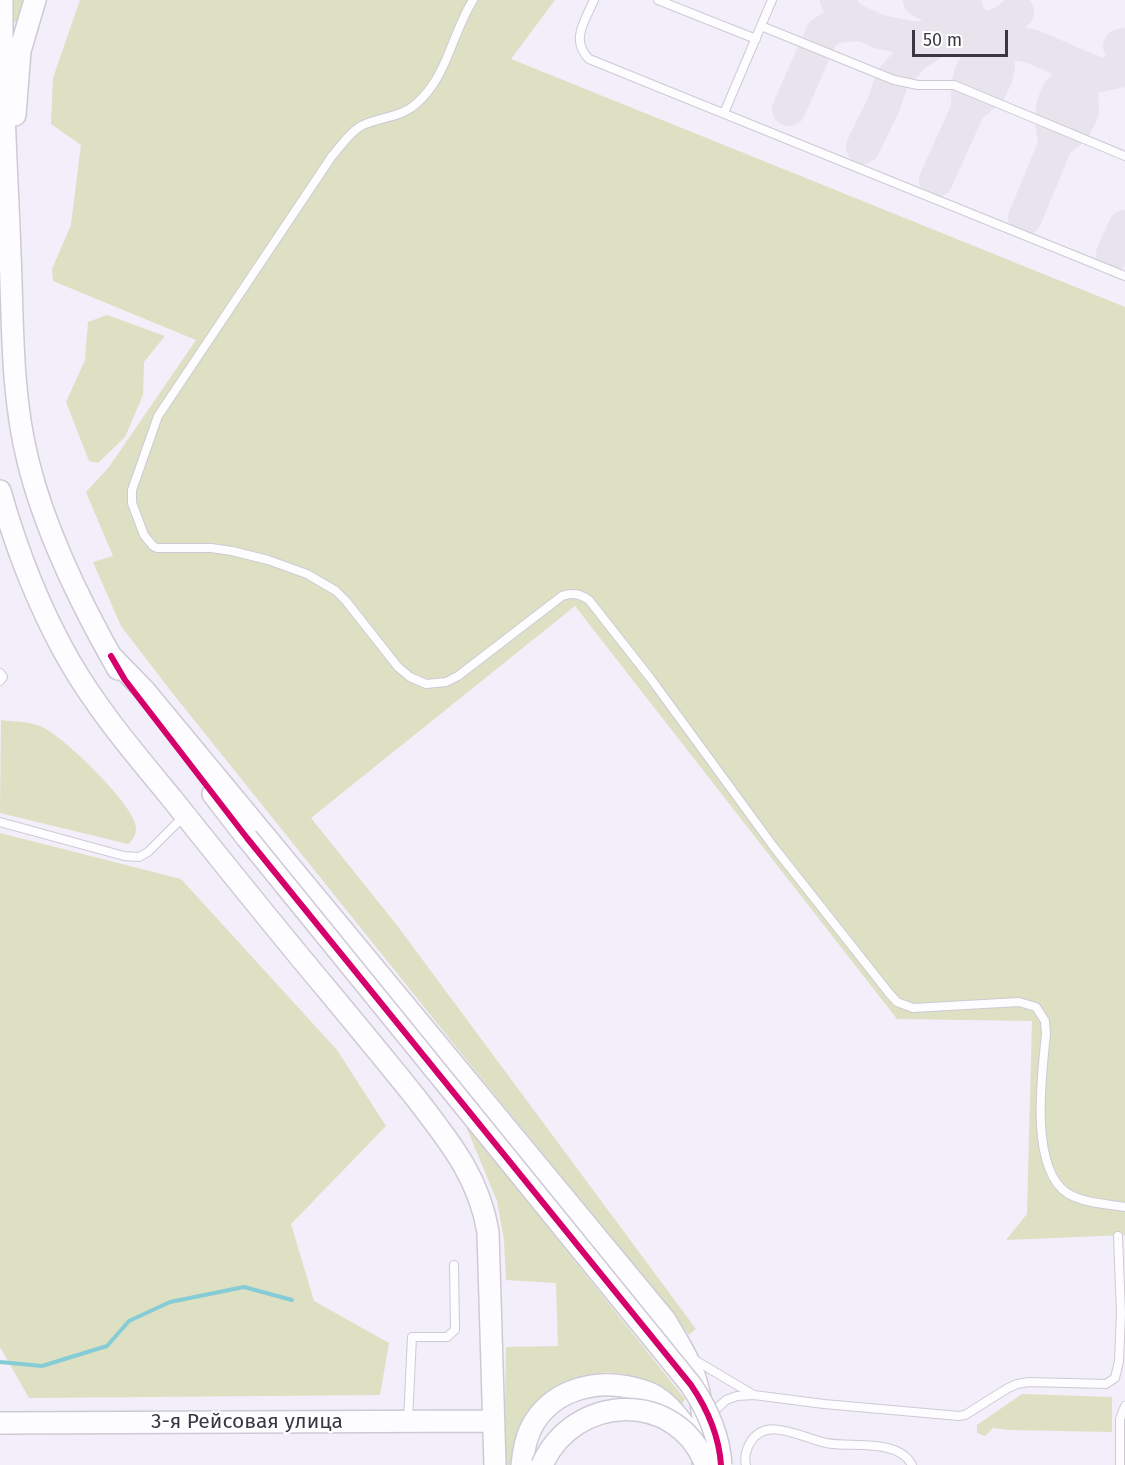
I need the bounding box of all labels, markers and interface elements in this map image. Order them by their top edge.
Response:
scale bar [915,18,1011,56]
text: 50 m [923,29,962,51]
street label: 3-я Рейсовая улица [151,1409,343,1435]

